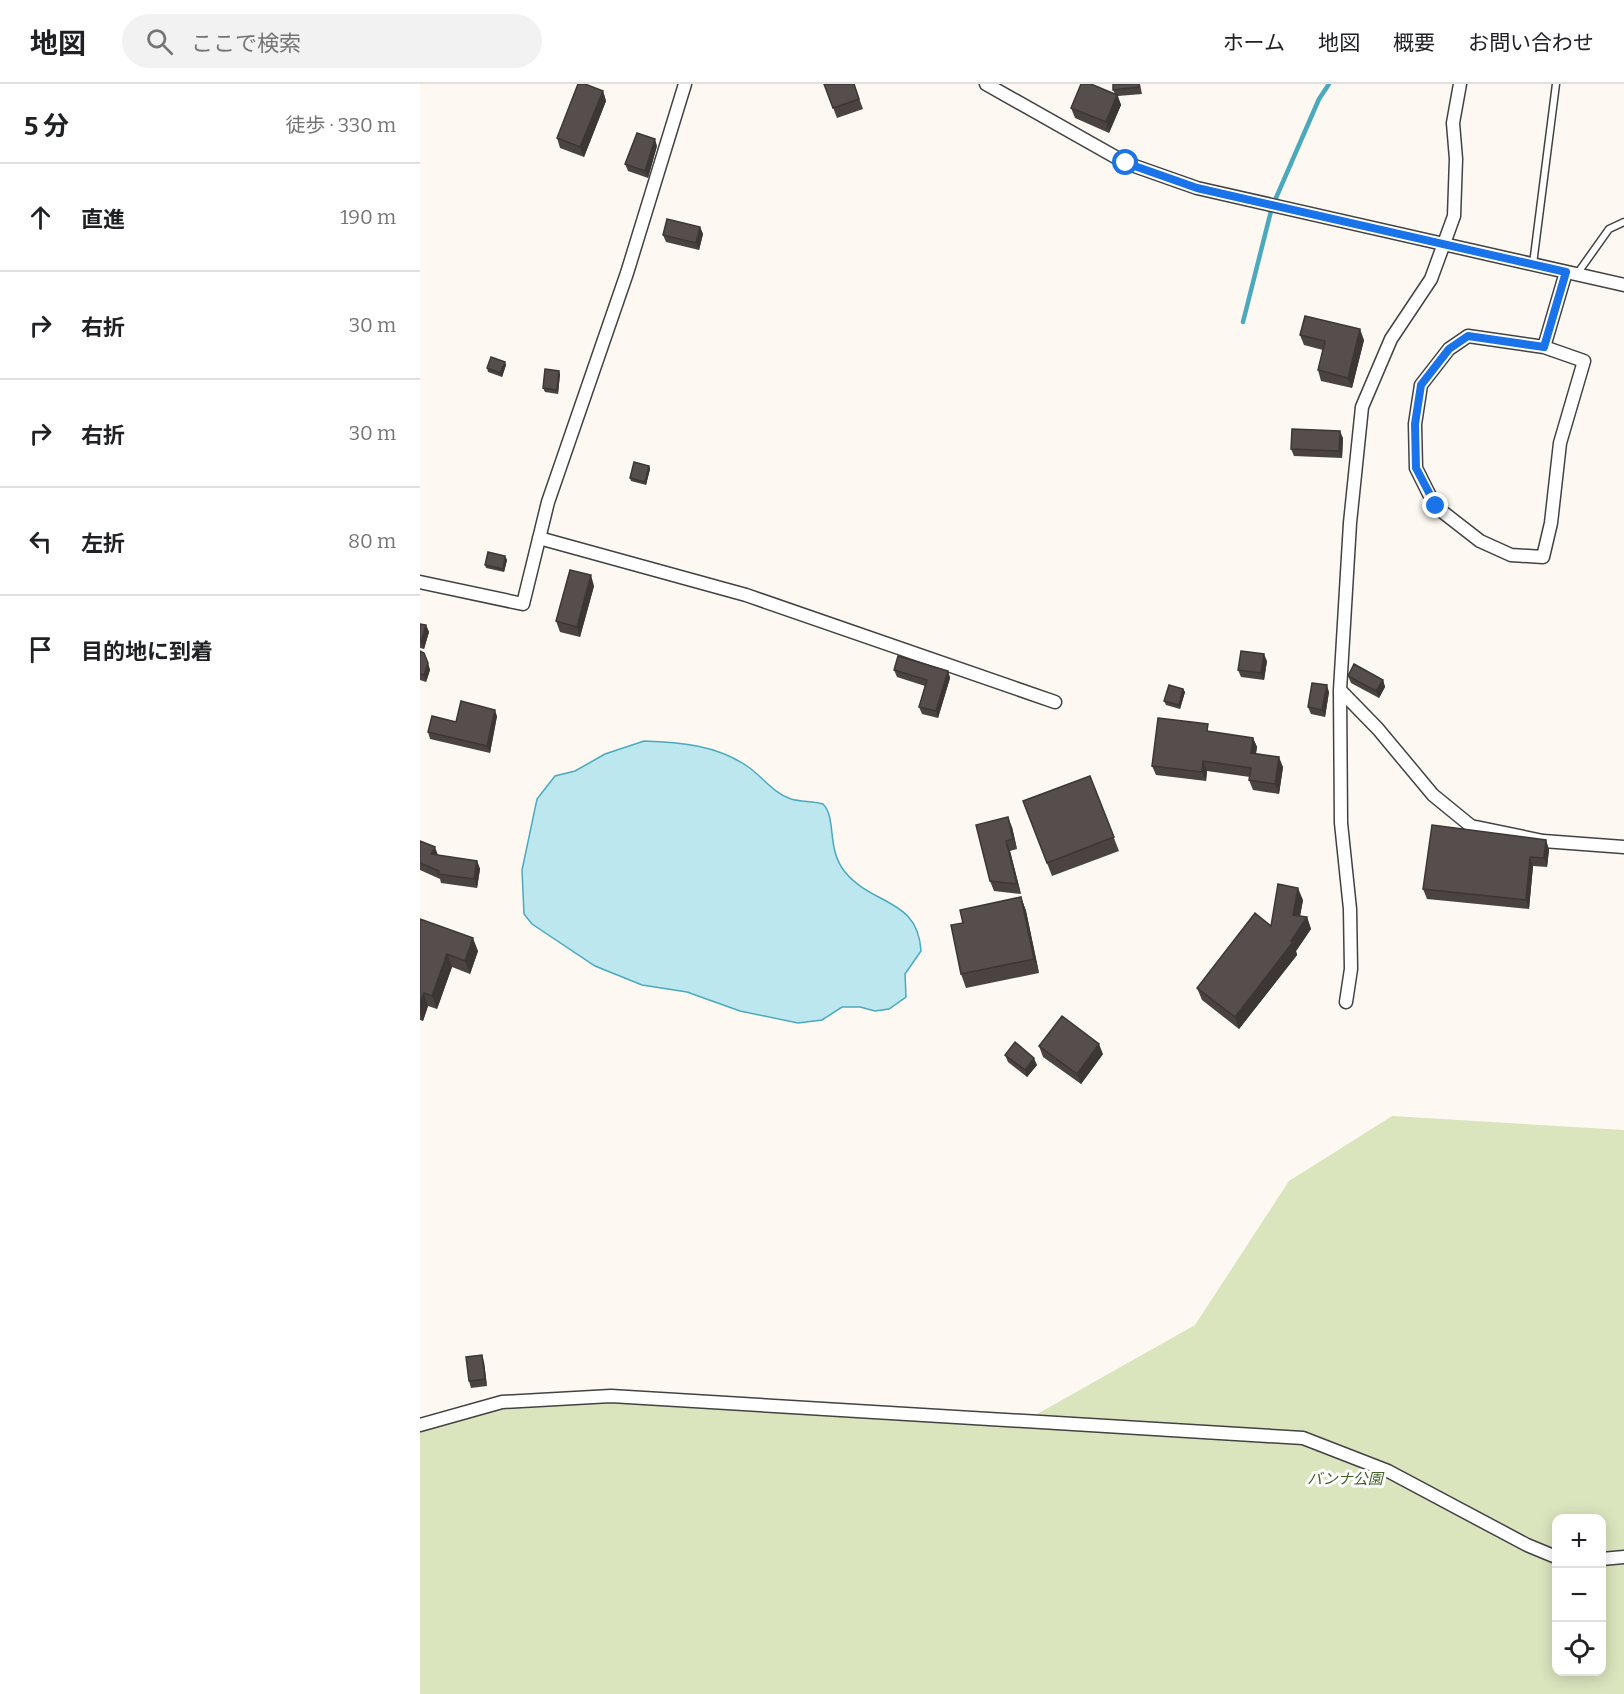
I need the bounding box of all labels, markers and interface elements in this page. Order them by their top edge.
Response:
search box [122,14,542,68]
icon: search [143,25,176,58]
text: 地図 [30,27,86,60]
text: ここで検索 [191,30,301,57]
text: ホーム [1223,30,1285,56]
text: 地図 [1318,30,1360,56]
text: 概要 [1393,30,1435,56]
text: お問い合わせ [1468,30,1594,56]
text: 5 分 [24,111,69,142]
text: 徒歩 · 330 m [285,113,396,137]
route start [1112,149,1138,175]
icon: ahead [24,201,57,234]
text: 190 m [340,205,396,229]
text: 直進 [81,206,125,233]
icon: right [24,309,57,342]
text: 30 m [349,313,396,337]
text: 右折 [81,314,125,341]
icon: right [24,417,57,450]
text: 30 m [349,421,396,445]
text: 右折 [81,422,125,449]
route end [1422,492,1448,518]
icon: left [24,525,57,558]
text: 80 m [348,529,396,553]
text: 左折 [81,530,125,557]
icon: arrive [24,633,57,666]
text: 目的地に到着 [81,638,213,665]
park label: バンナ公園 [1307,1470,1385,1488]
map controls [1552,1514,1606,1676]
button: + [1552,1514,1606,1568]
button: − [1552,1568,1606,1622]
button: locate [1552,1622,1606,1676]

